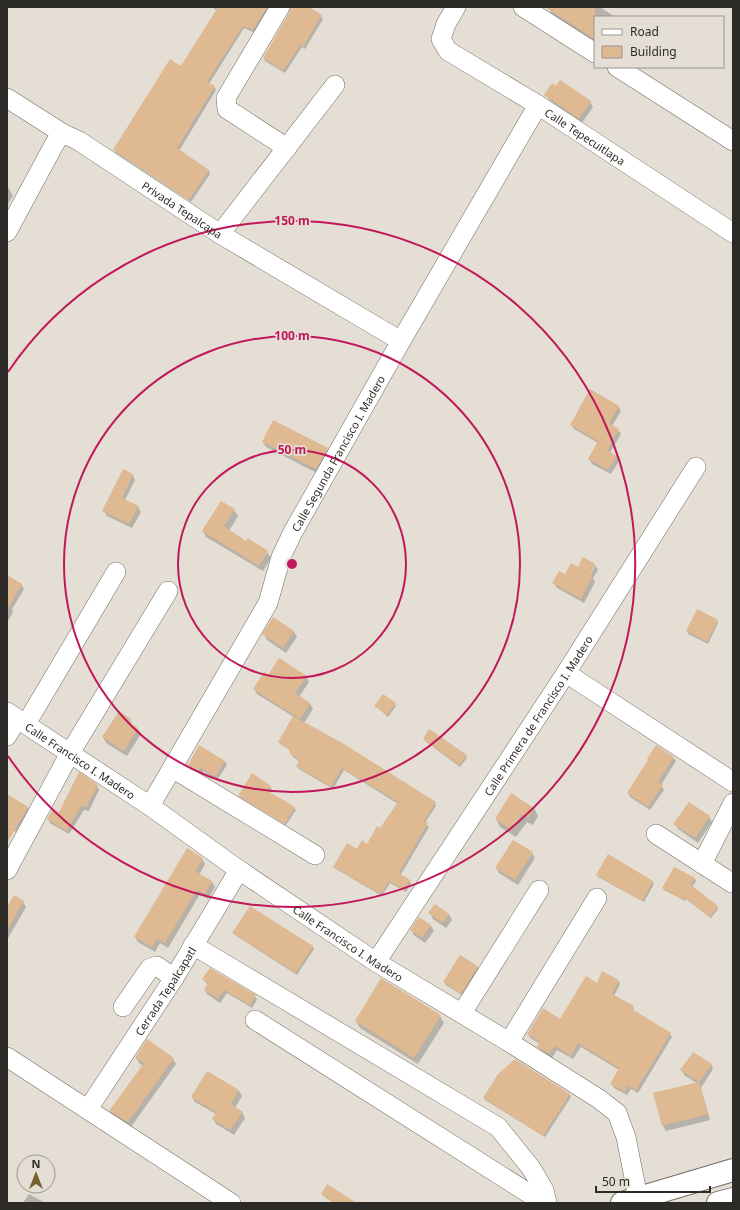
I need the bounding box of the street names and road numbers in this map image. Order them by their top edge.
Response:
street label: Calle Tepecuitlapa [542,104,628,168]
street label: Privada Tepalcapa [139,177,226,241]
street label: Calle Segunda Francisco I. Madero [287,372,388,534]
street label: Calle Primera de Francisco I. Madero [480,632,596,798]
street label: Calle Francisco I. Madero [23,719,139,802]
street label: Calle Francisco I. Madero [290,901,406,984]
street label: Cerrada Tepalcapatl [131,944,199,1038]

